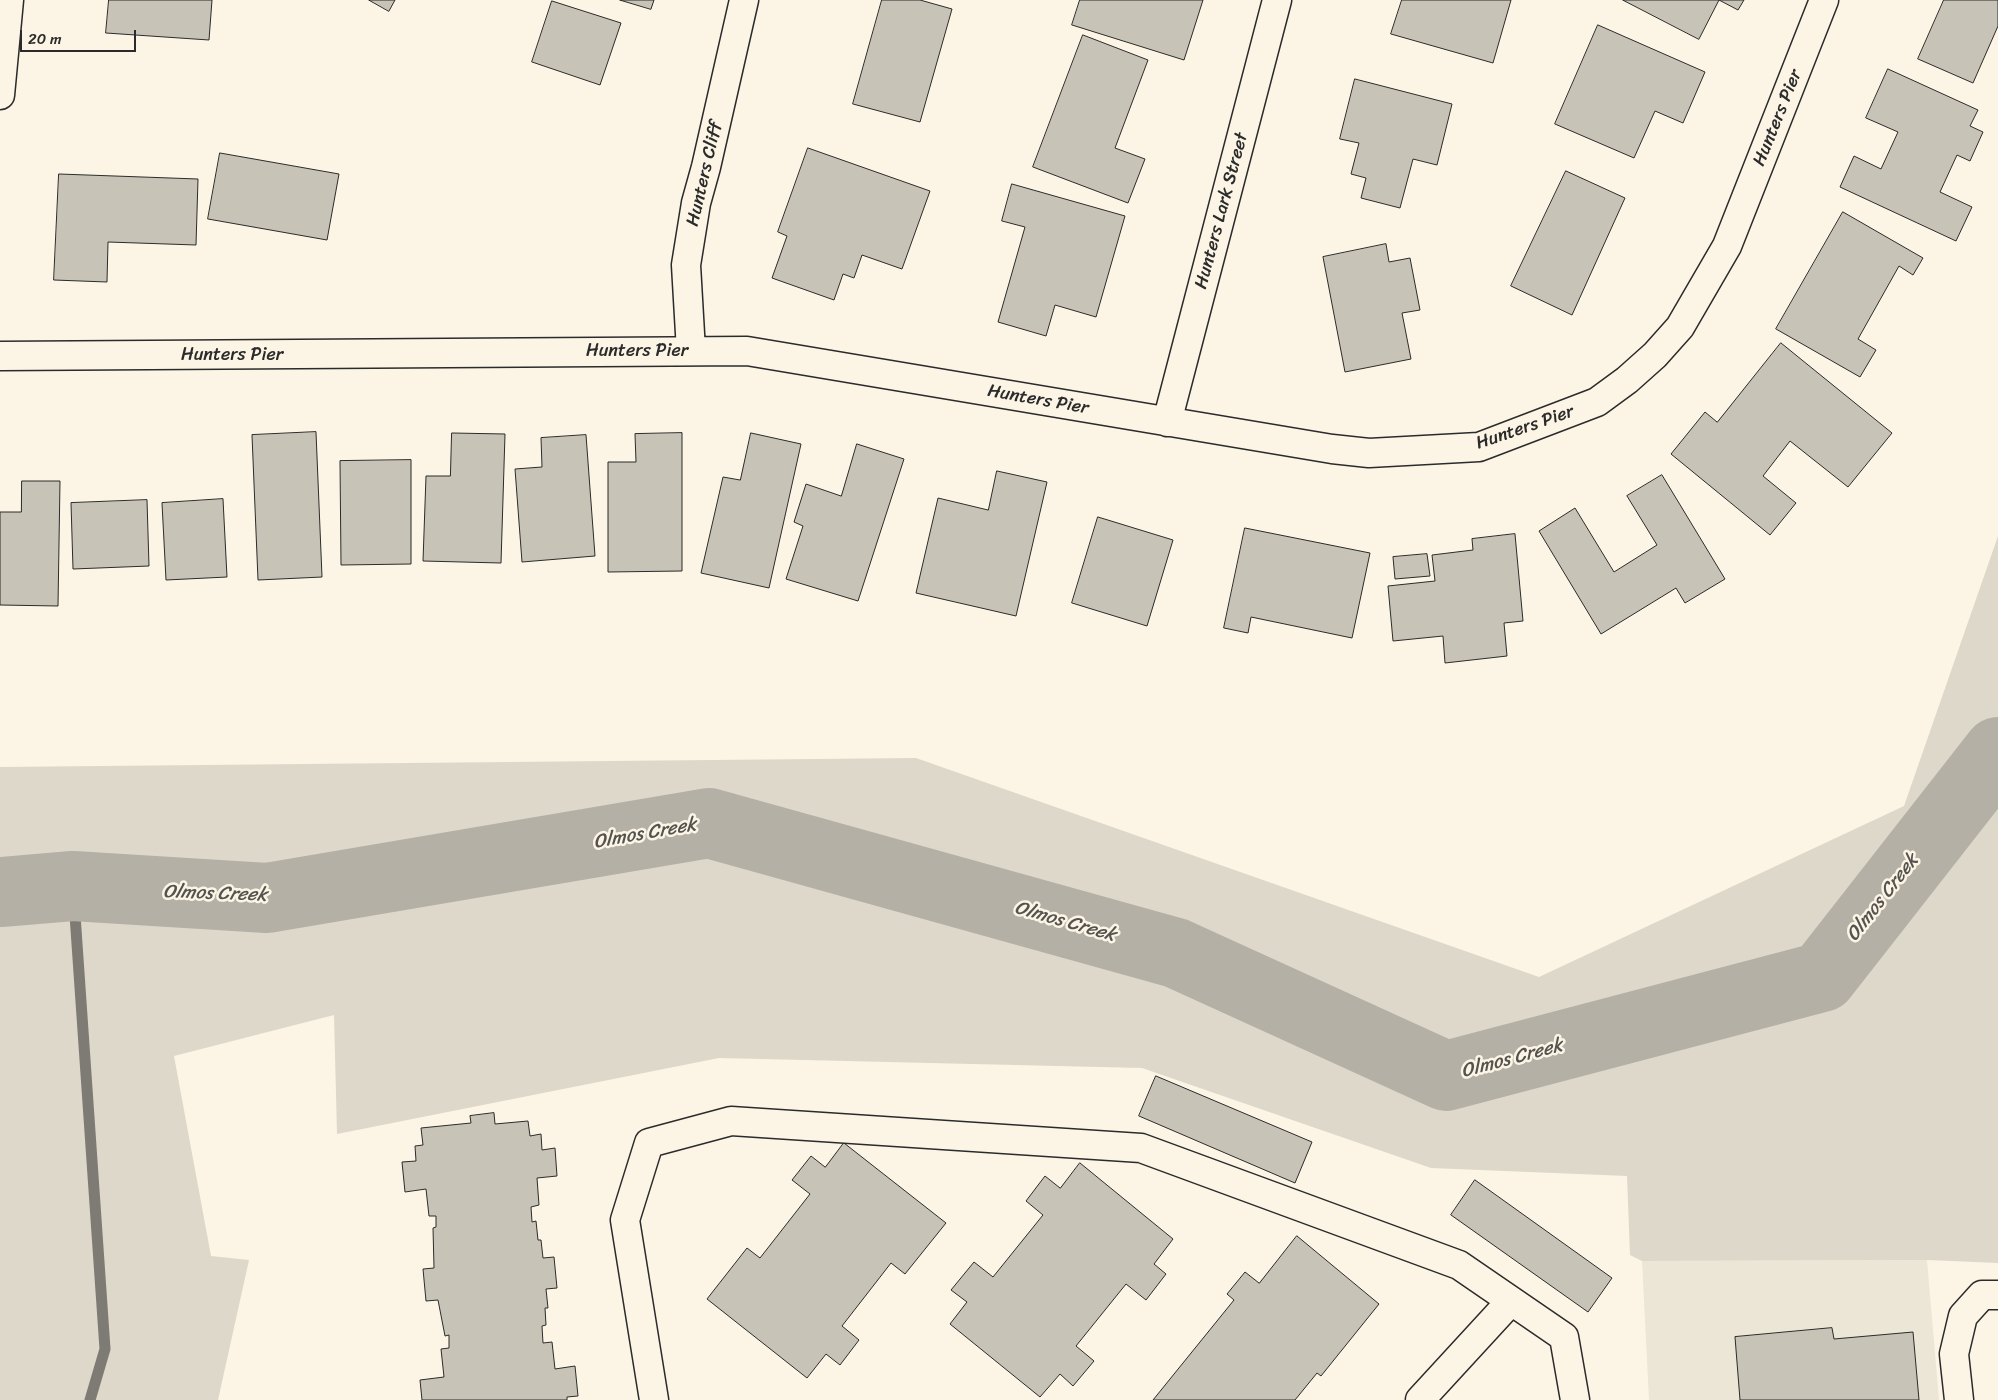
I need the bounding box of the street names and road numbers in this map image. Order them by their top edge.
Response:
street label: Hunters Pier [1749,67,1807,169]
street label: Hunters Cliff [682,120,728,228]
street label: Hunters Lark Street [1191,131,1253,291]
street label: Hunters Pier [586,340,688,362]
street label: Hunters Pier [181,344,283,366]
street label: Hunters Pier [986,381,1090,419]
street label: Hunters Pier [1473,401,1577,455]

